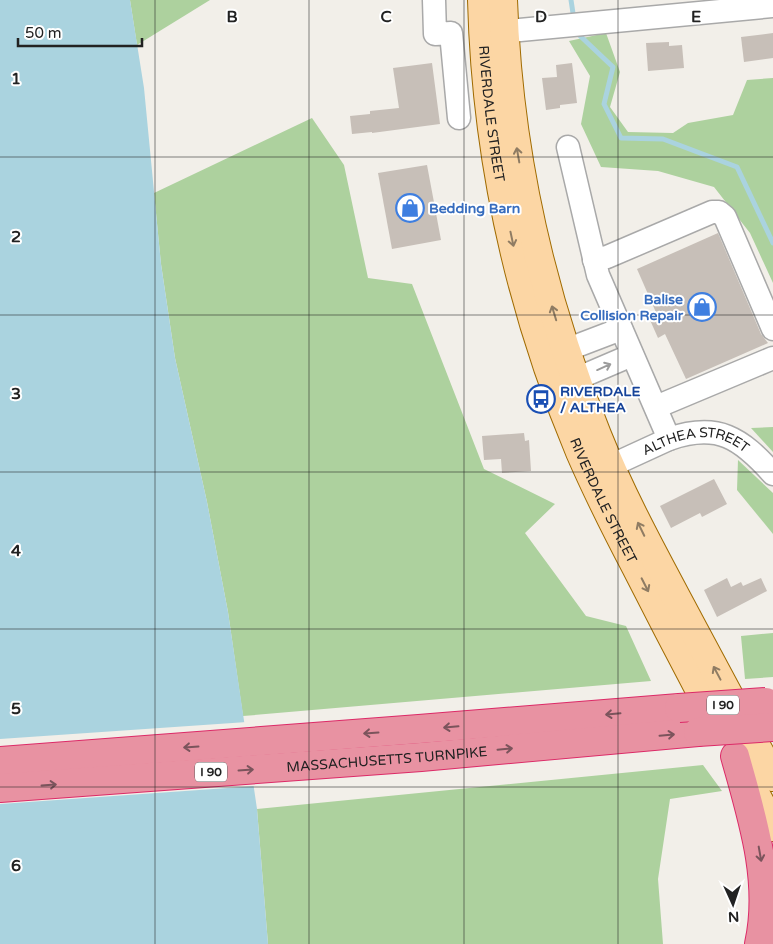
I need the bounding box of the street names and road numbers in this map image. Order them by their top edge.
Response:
street label: RIVERDALE STREET [475,45,508,183]
street label: RIVERDALE STREET [566,435,641,567]
street label: ALTHEA STREET [639,446,751,462]
road number: I 90 [707,696,739,714]
street label: MASSACHUSETTS TURNPIKE [286,743,488,776]
road number: I 90 [195,762,227,782]

